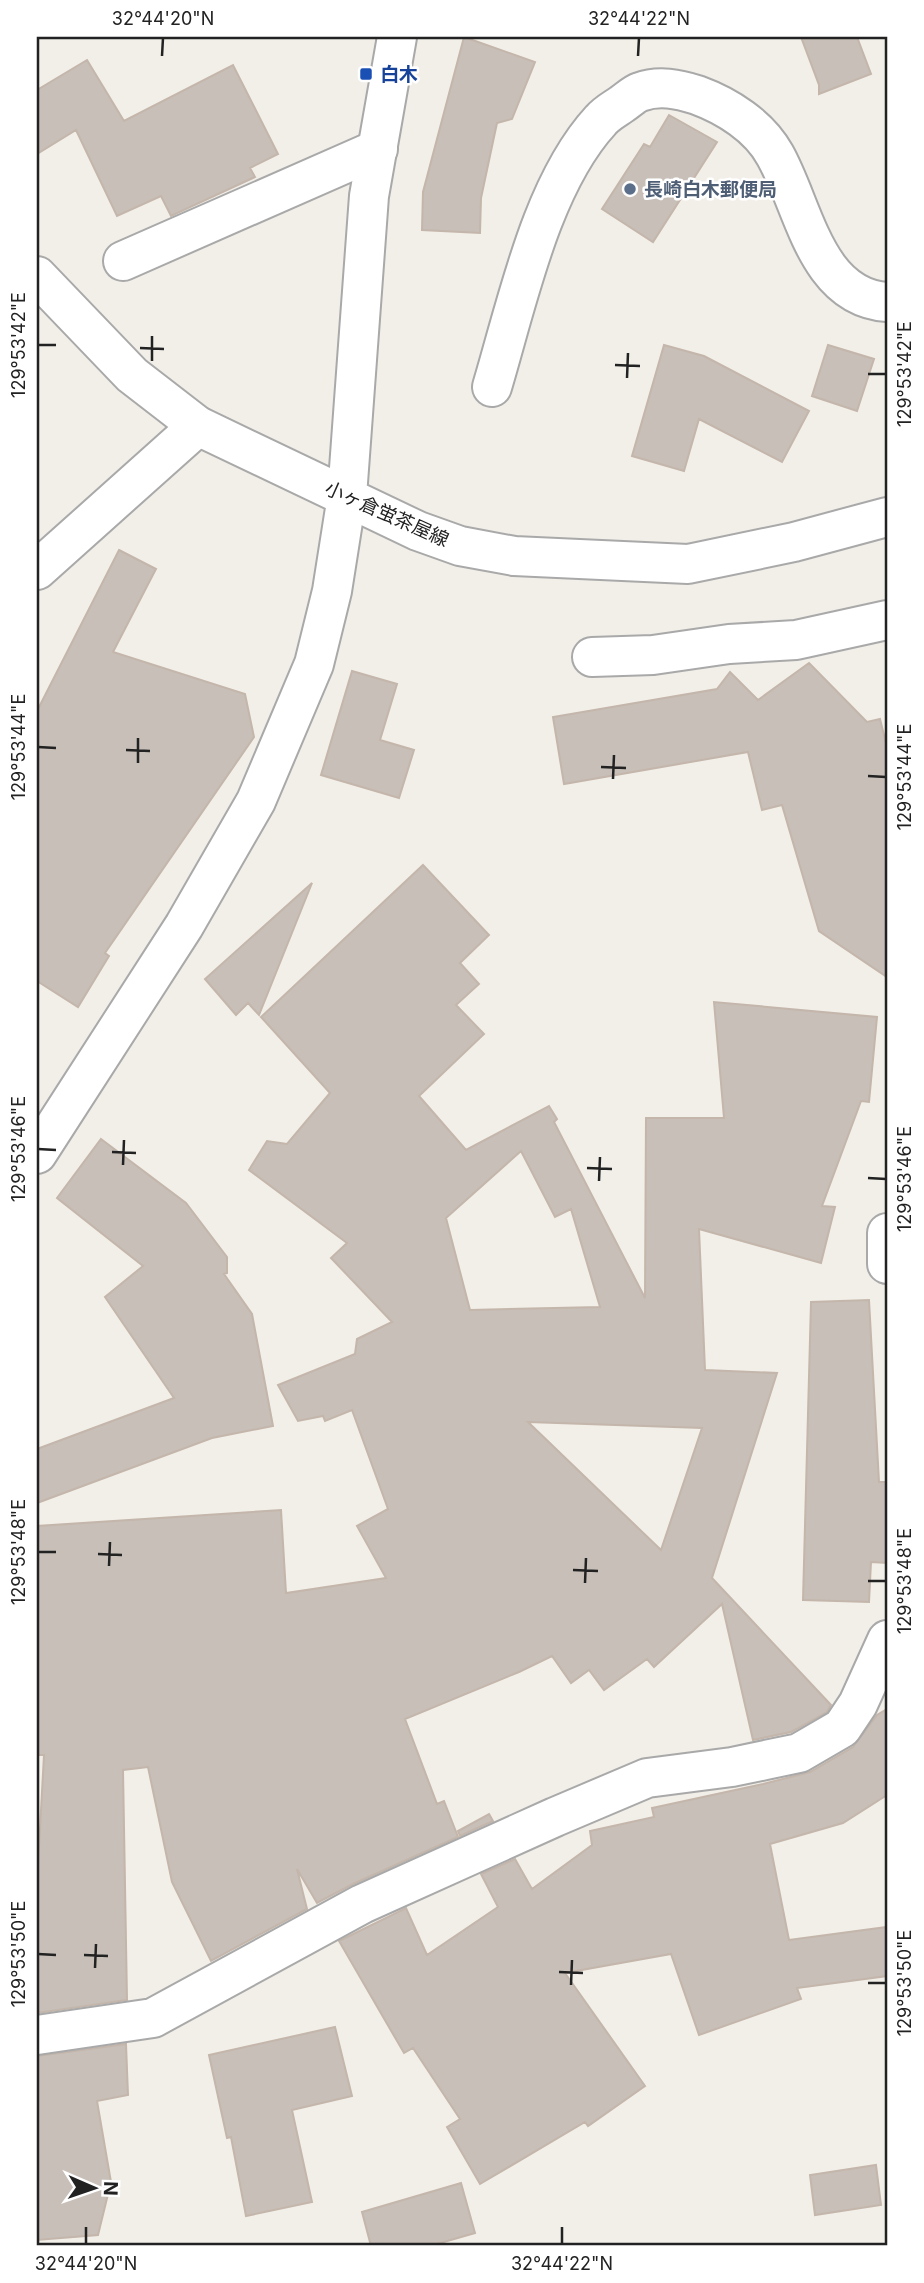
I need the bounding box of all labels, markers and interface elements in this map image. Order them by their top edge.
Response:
text: 32°44'20"N [112,8,214,29]
text: 32°44'22"N [588,8,690,29]
place label: 白木 [380,63,418,86]
marker: 白木 [358,66,374,82]
place label: 長崎白木郵便局 [644,178,777,201]
marker: 長崎白木郵便局 [622,181,638,197]
text: 129°53'42"E [8,292,29,398]
text: 129°53'42"E [894,321,915,427]
street label: 小ヶ倉蛍茶屋線 [322,476,452,552]
text: 129°53'44"E [8,694,29,800]
text: 129°53'44"E [894,724,915,830]
text: 129°53'46"E [8,1096,29,1202]
text: 129°53'46"E [894,1126,915,1232]
text: 129°53'48"E [8,1499,29,1605]
text: 129°53'48"E [894,1528,915,1634]
text: 129°53'50"E [8,1901,29,2007]
text: 129°53'50"E [894,1930,915,2036]
north arrow [60,2154,130,2224]
text: N [99,2181,122,2196]
text: 32°44'20"N [35,2253,137,2274]
text: 32°44'22"N [511,2253,613,2274]

